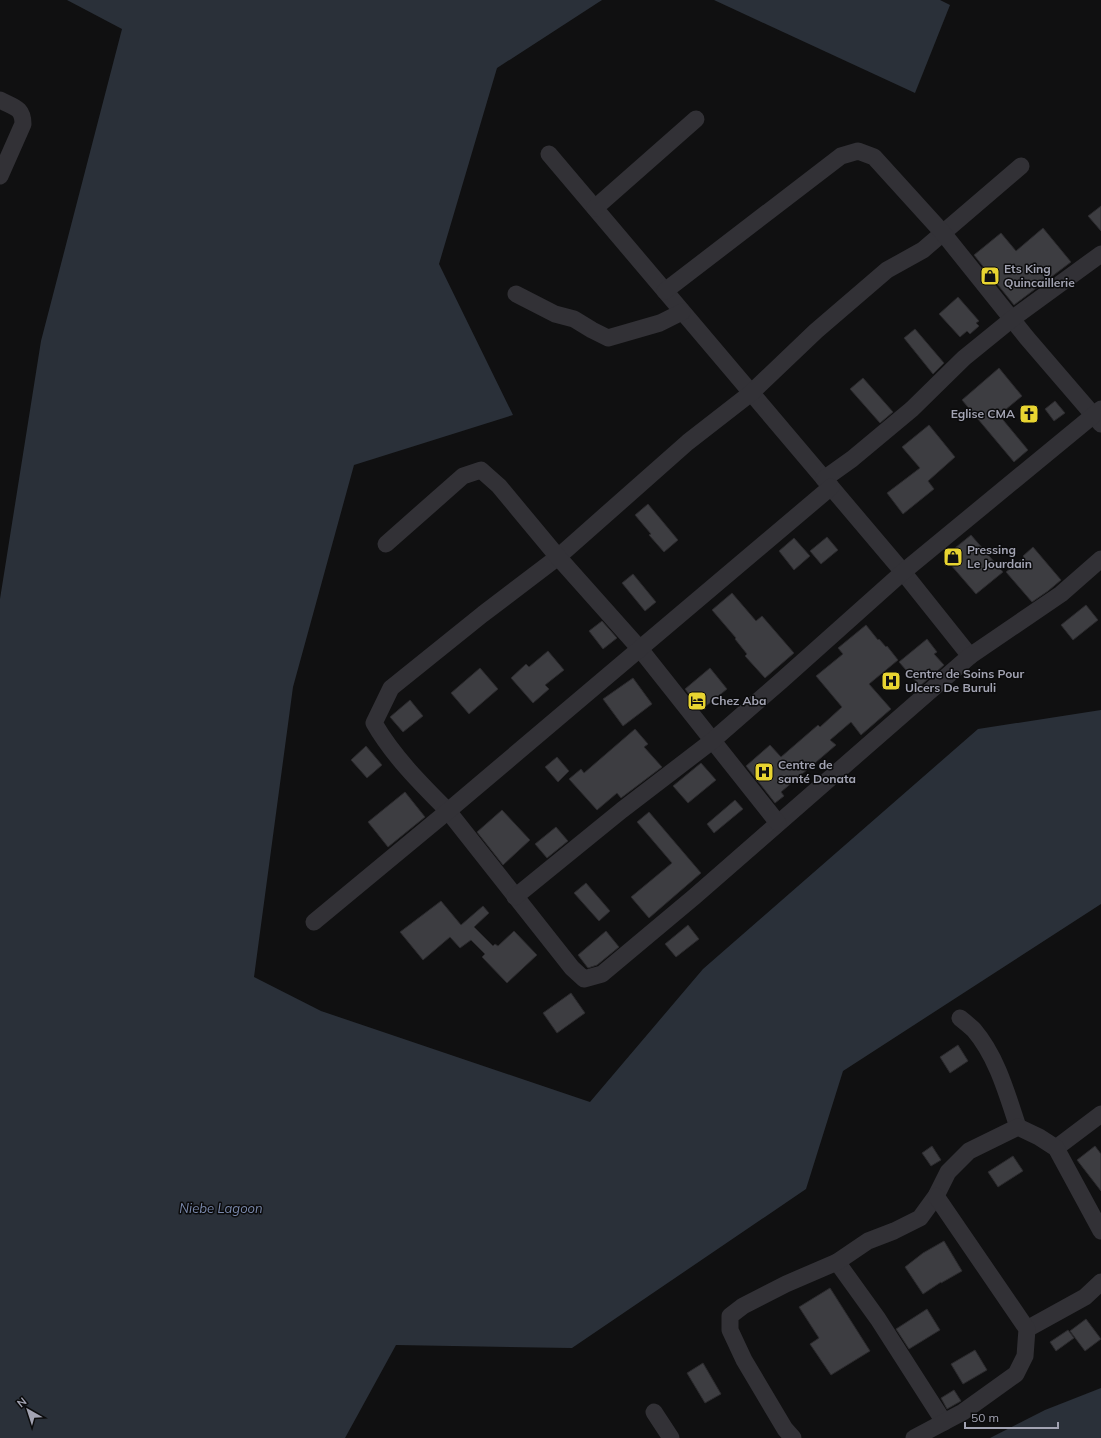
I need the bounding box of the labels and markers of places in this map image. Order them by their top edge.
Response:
place label: Ets King Quincaillerie [1004,261,1075,290]
shop icon: Ets King Quincaillerie [979,265,1001,287]
church icon: Eglise CMA [1018,403,1040,425]
place label: Eglise CMA [951,406,1015,421]
place label: Pressing Le Jourdain [967,542,1032,571]
shop icon: Pressing Le Jourdain [942,546,964,568]
place label: Centre de Soins Pour Ulcers De Buruli [905,666,1024,695]
hospital icon: Centre de Soins Pour Ulcers De Buruli [880,670,902,692]
hotel icon: Chez Aba [686,690,708,712]
place label: Chez Aba [711,693,766,708]
place label: Centre de santé Donata [778,757,856,786]
hospital icon: Centre de santé Donata [753,761,775,783]

